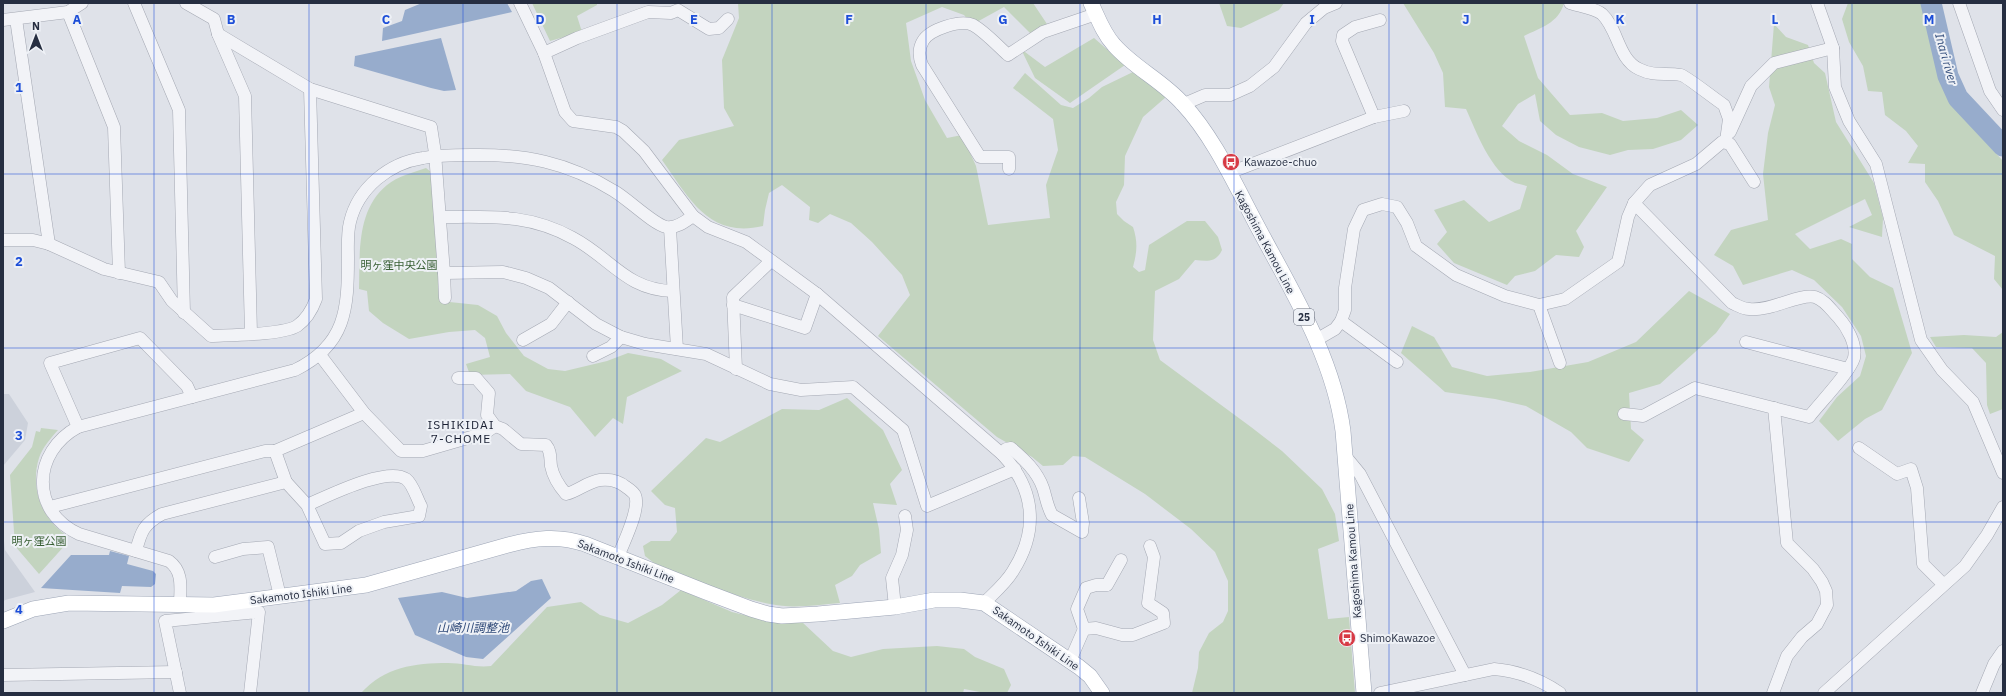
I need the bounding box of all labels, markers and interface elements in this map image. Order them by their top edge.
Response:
text: A [73,11,82,28]
text: B [227,11,236,28]
text: C [382,11,391,28]
text: D [535,11,545,28]
text: E [690,11,698,28]
text: F [845,11,853,28]
text: G [998,11,1008,28]
text: H [1152,11,1162,28]
text: I [1309,11,1315,28]
text: J [1462,11,1470,28]
text: K [1615,11,1625,28]
text: L [1772,11,1779,28]
text: M [1924,11,1934,28]
north arrow [16,16,56,56]
text: N [32,19,40,33]
water label: Inari river [1932,32,1961,87]
text: 1 [15,79,23,96]
bus stop icon: Kawazoe-chuo [1221,152,1241,172]
place label: Kawazoe-chuo [1244,155,1317,169]
street label: Kagoshima Kamou Line [1232,188,1298,296]
text: 2 [15,253,23,270]
park label: 明ヶ窪中央公園 [361,258,438,272]
road number: 25 [1294,309,1314,325]
district label: ISHIKIDAI 7-CHOME [428,417,494,446]
text: 3 [15,427,23,444]
street label: Kagoshima Kamou Line [1342,503,1364,619]
park label: 明ヶ窪公園 [12,534,67,548]
street label: Sakamoto Ishiki Line [576,536,676,586]
street label: Sakamoto Ishiki Line [249,581,353,607]
text: 4 [15,601,23,618]
street label: Sakamoto Ishiki Line [990,603,1082,673]
water label: 山崎川調整池 [437,620,510,635]
bus stop icon: ShimoKawazoe [1337,628,1357,648]
place label: ShimoKawazoe [1360,631,1435,645]

